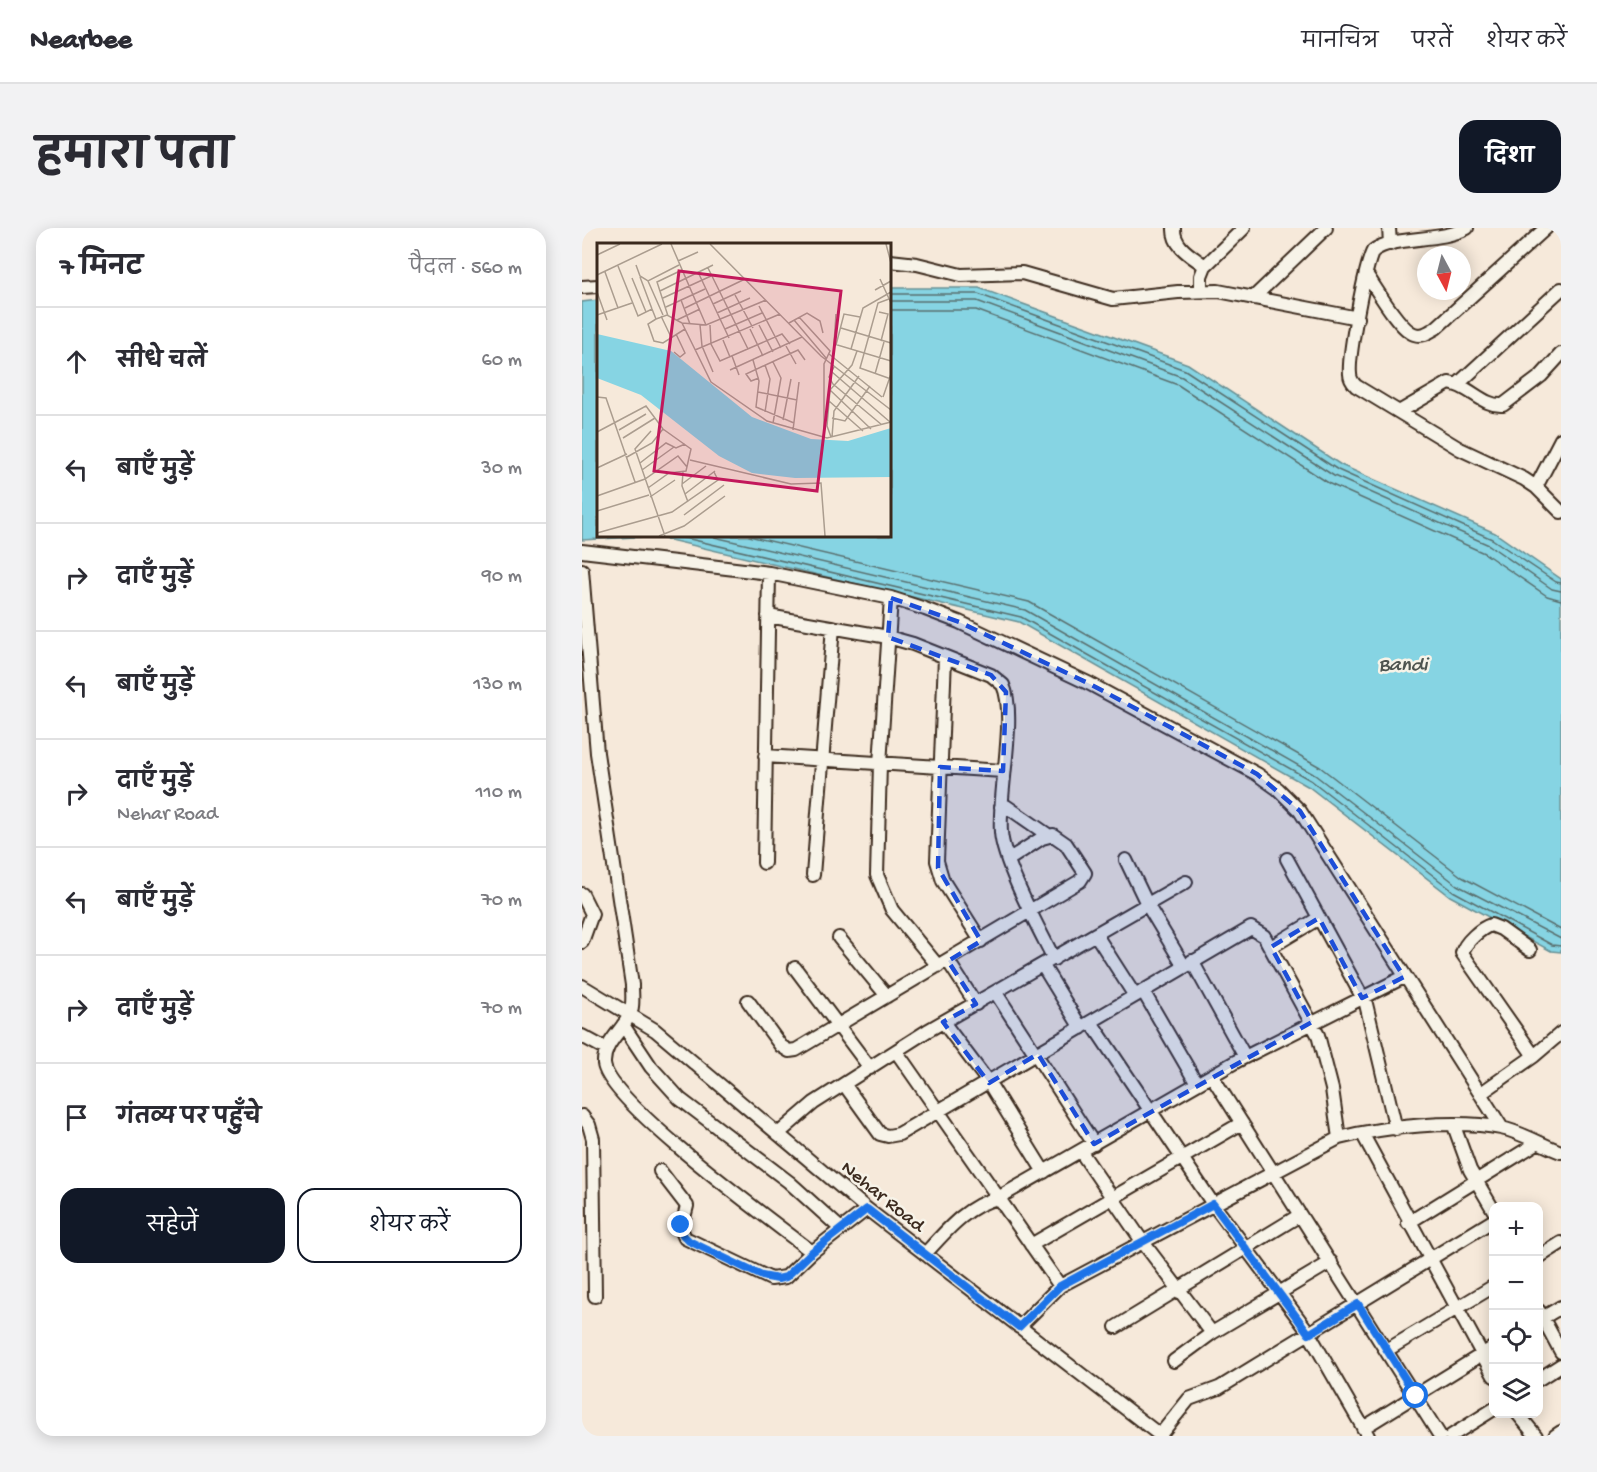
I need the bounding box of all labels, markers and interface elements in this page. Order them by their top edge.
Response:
text: Nearbee [30,25,132,58]
text: मानचित्र [1301,31,1378,56]
text: परतें [1411,31,1453,56]
text: शेयर करें [1486,31,1567,56]
button: दिशा [1459,120,1561,193]
text: हमारा पता [36,135,233,184]
inset map [597,243,891,537]
north arrow [1417,246,1471,300]
text: 7 मिनट [60,254,143,285]
text: पैदल · 560 m [409,258,522,281]
icon: ahead [60,345,93,378]
text: सीधे चलें [117,350,207,376]
text: 60 m [482,350,522,373]
icon: left [60,453,93,486]
text: बाएँ मुड़ें [117,458,194,484]
text: 30 m [481,458,522,481]
icon: right [60,561,93,594]
text: दाएँ मुड़ें [117,566,193,592]
text: 90 m [482,566,522,589]
water label: Bandi [1378,654,1430,679]
icon: left [60,669,93,702]
text: बाएँ मुड़ें [117,674,194,700]
text: 130 m [473,674,522,697]
text: दाएँ मुड़ें [117,770,193,796]
icon: right [60,777,93,810]
text: 110 m [476,782,522,805]
text: Nehar Road [117,804,218,827]
icon: left [60,885,93,918]
text: बाएँ मुड़ें [117,890,194,916]
text: 70 m [481,890,522,913]
icon: right [60,993,93,1026]
text: दाएँ मुड़ें [117,998,193,1024]
text: 70 m [481,998,522,1021]
icon: arrive [60,1101,93,1134]
text: गंतव्य पर पहुँचे [117,1106,261,1132]
street label: Nehar Road [835,1157,930,1240]
button: सहेजें [60,1188,285,1263]
button: शेयर करें [297,1188,522,1263]
map controls [1489,1202,1543,1418]
button: + [1489,1202,1543,1256]
route end [667,1211,693,1237]
button: − [1489,1256,1543,1310]
button: locate [1489,1310,1543,1364]
button: layers [1489,1364,1543,1418]
route start [1402,1382,1428,1408]

